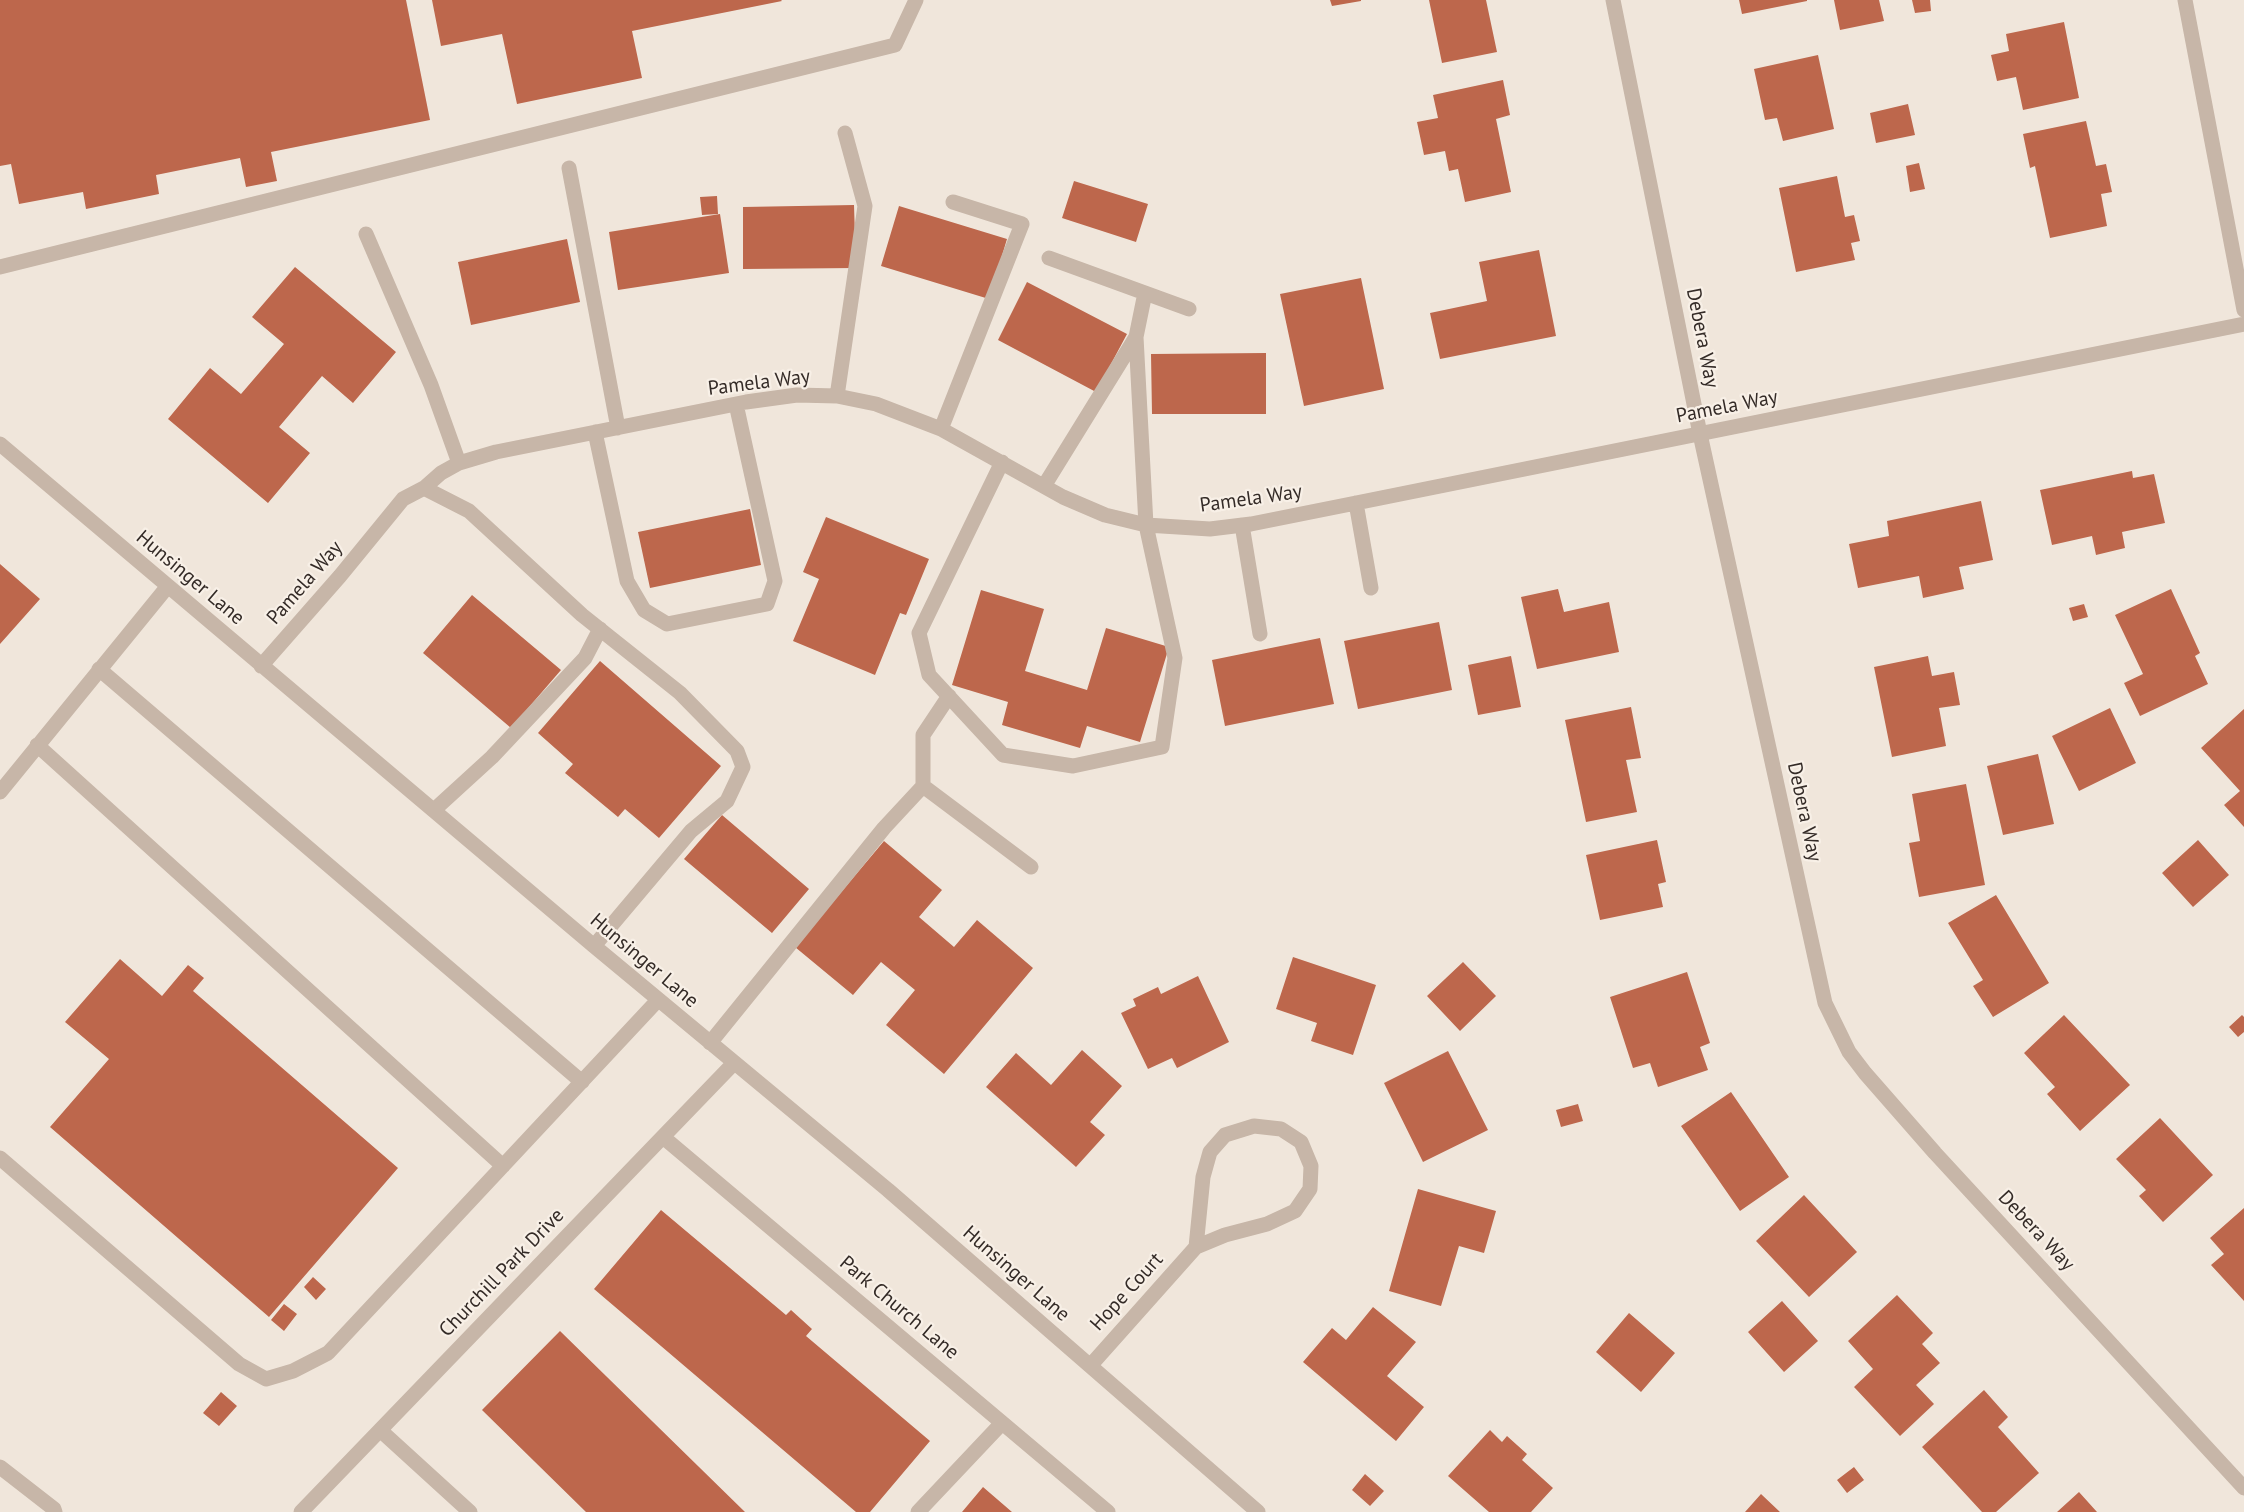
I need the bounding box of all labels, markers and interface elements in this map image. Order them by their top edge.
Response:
street label: Debera Way [1681,286,1723,390]
street label: Pamela Way [706,365,812,401]
street label: Pamela Way [1674,385,1780,429]
street label: Pamela Way [1198,480,1304,518]
street label: Hunsinger Lane [131,526,249,630]
street label: Pamela Way [262,536,348,630]
street label: Debera Way [1782,760,1826,864]
street label: Hunsinger Lane [585,909,703,1013]
street label: Debera Way [1993,1186,2079,1276]
street label: Churchill Park Drive [435,1204,569,1342]
street label: Hunsinger Lane [958,1221,1074,1327]
street label: Hope Court [1086,1248,1168,1336]
street label: Park Church Lane [834,1251,964,1365]

